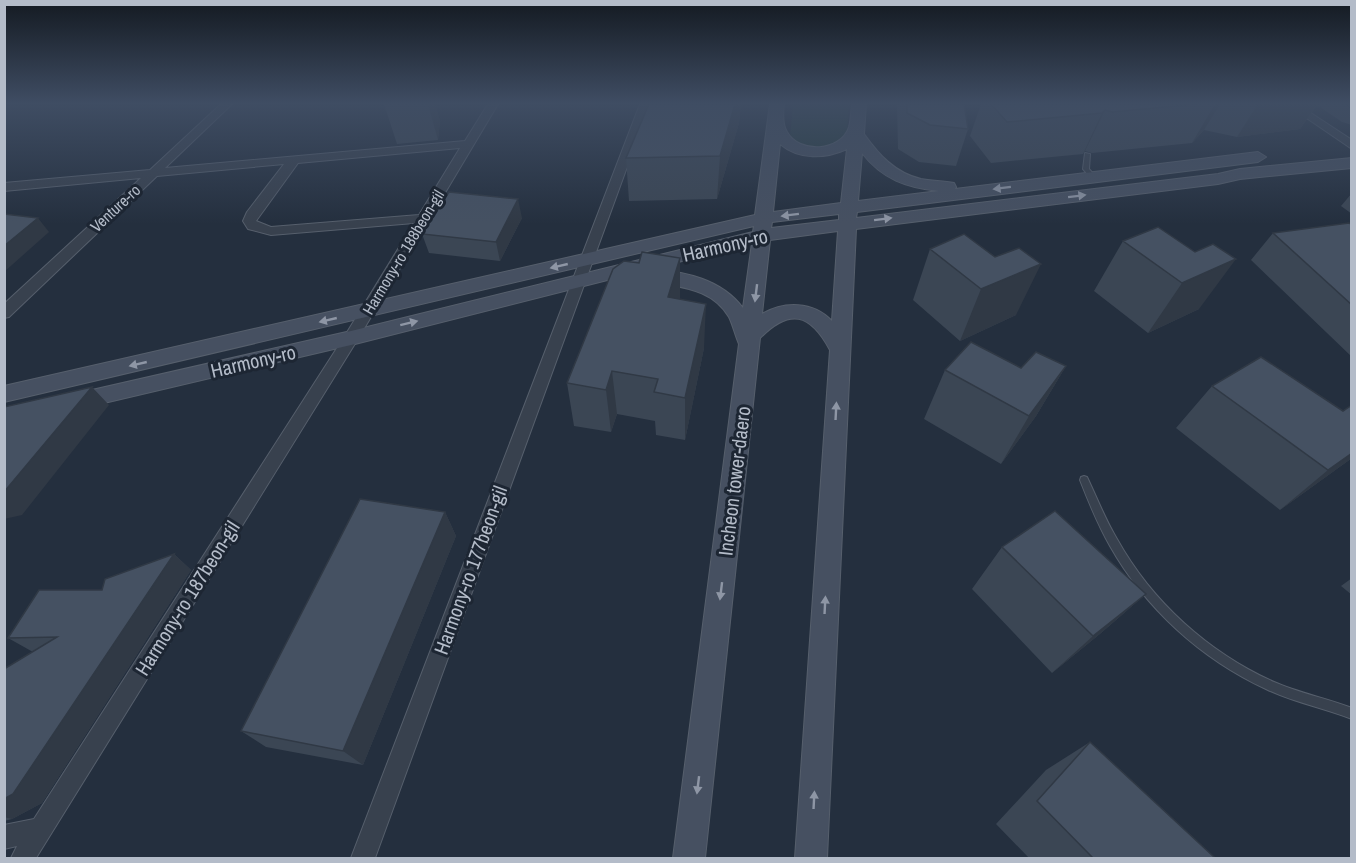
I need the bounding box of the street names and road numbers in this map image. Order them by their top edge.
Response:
street label: Venture-ro [85,179,145,237]
street label: Harmony-ro 188beon-gil [357,185,449,319]
street label: Harmony-ro [680,222,770,268]
street label: Harmony-ro [208,338,298,384]
street label: Incheon tower-daero [711,405,757,557]
street label: Harmony-ro 177beon-gil [427,482,513,658]
street label: Harmony-ro 187beon-gil [128,515,246,681]

